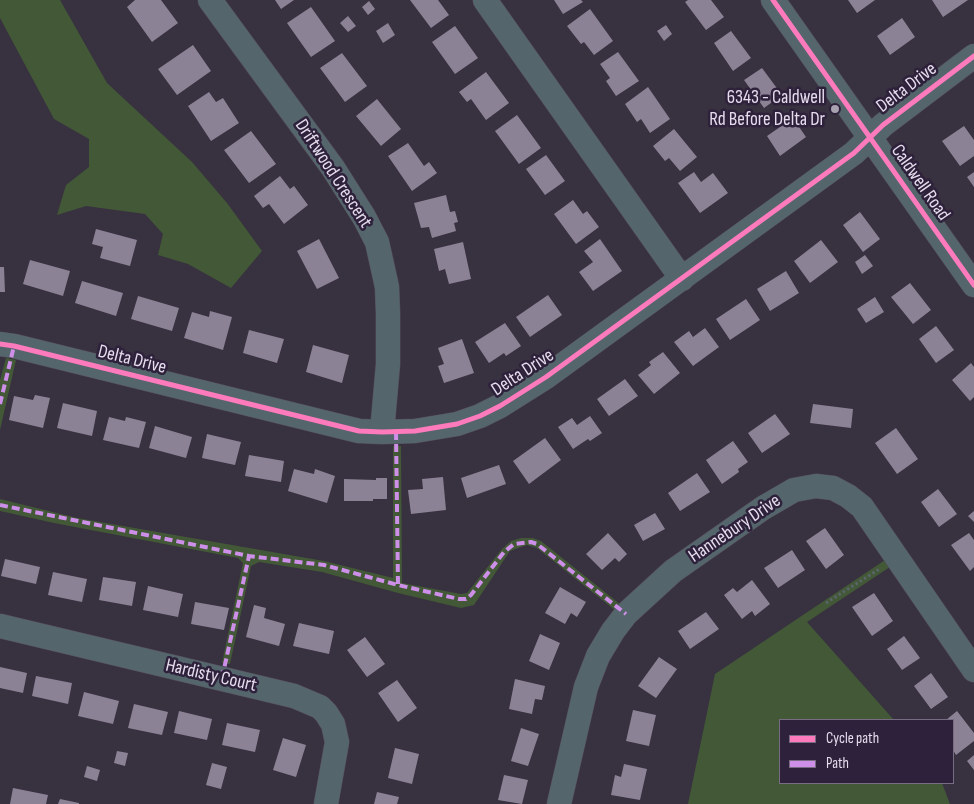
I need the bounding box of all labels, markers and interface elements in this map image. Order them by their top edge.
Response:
street label: Delta Drive [872,58,942,118]
place label: 6343 - Caldwell Rd Before Delta Dr [709,87,825,131]
marker: 6343 - Caldwell Rd Before Delta Dr [829,103,841,115]
street label: Driftwood Crescent [289,115,377,233]
street label: Caldwell Road [886,141,954,225]
street label: Delta Drive [95,341,169,379]
street label: Delta Drive [488,344,558,402]
street label: Hannebury Drive [685,490,785,568]
street label: Hardisty Court [163,654,259,698]
legend [779,719,954,784]
text: Cycle path [826,729,879,748]
text: Path [826,754,849,773]

